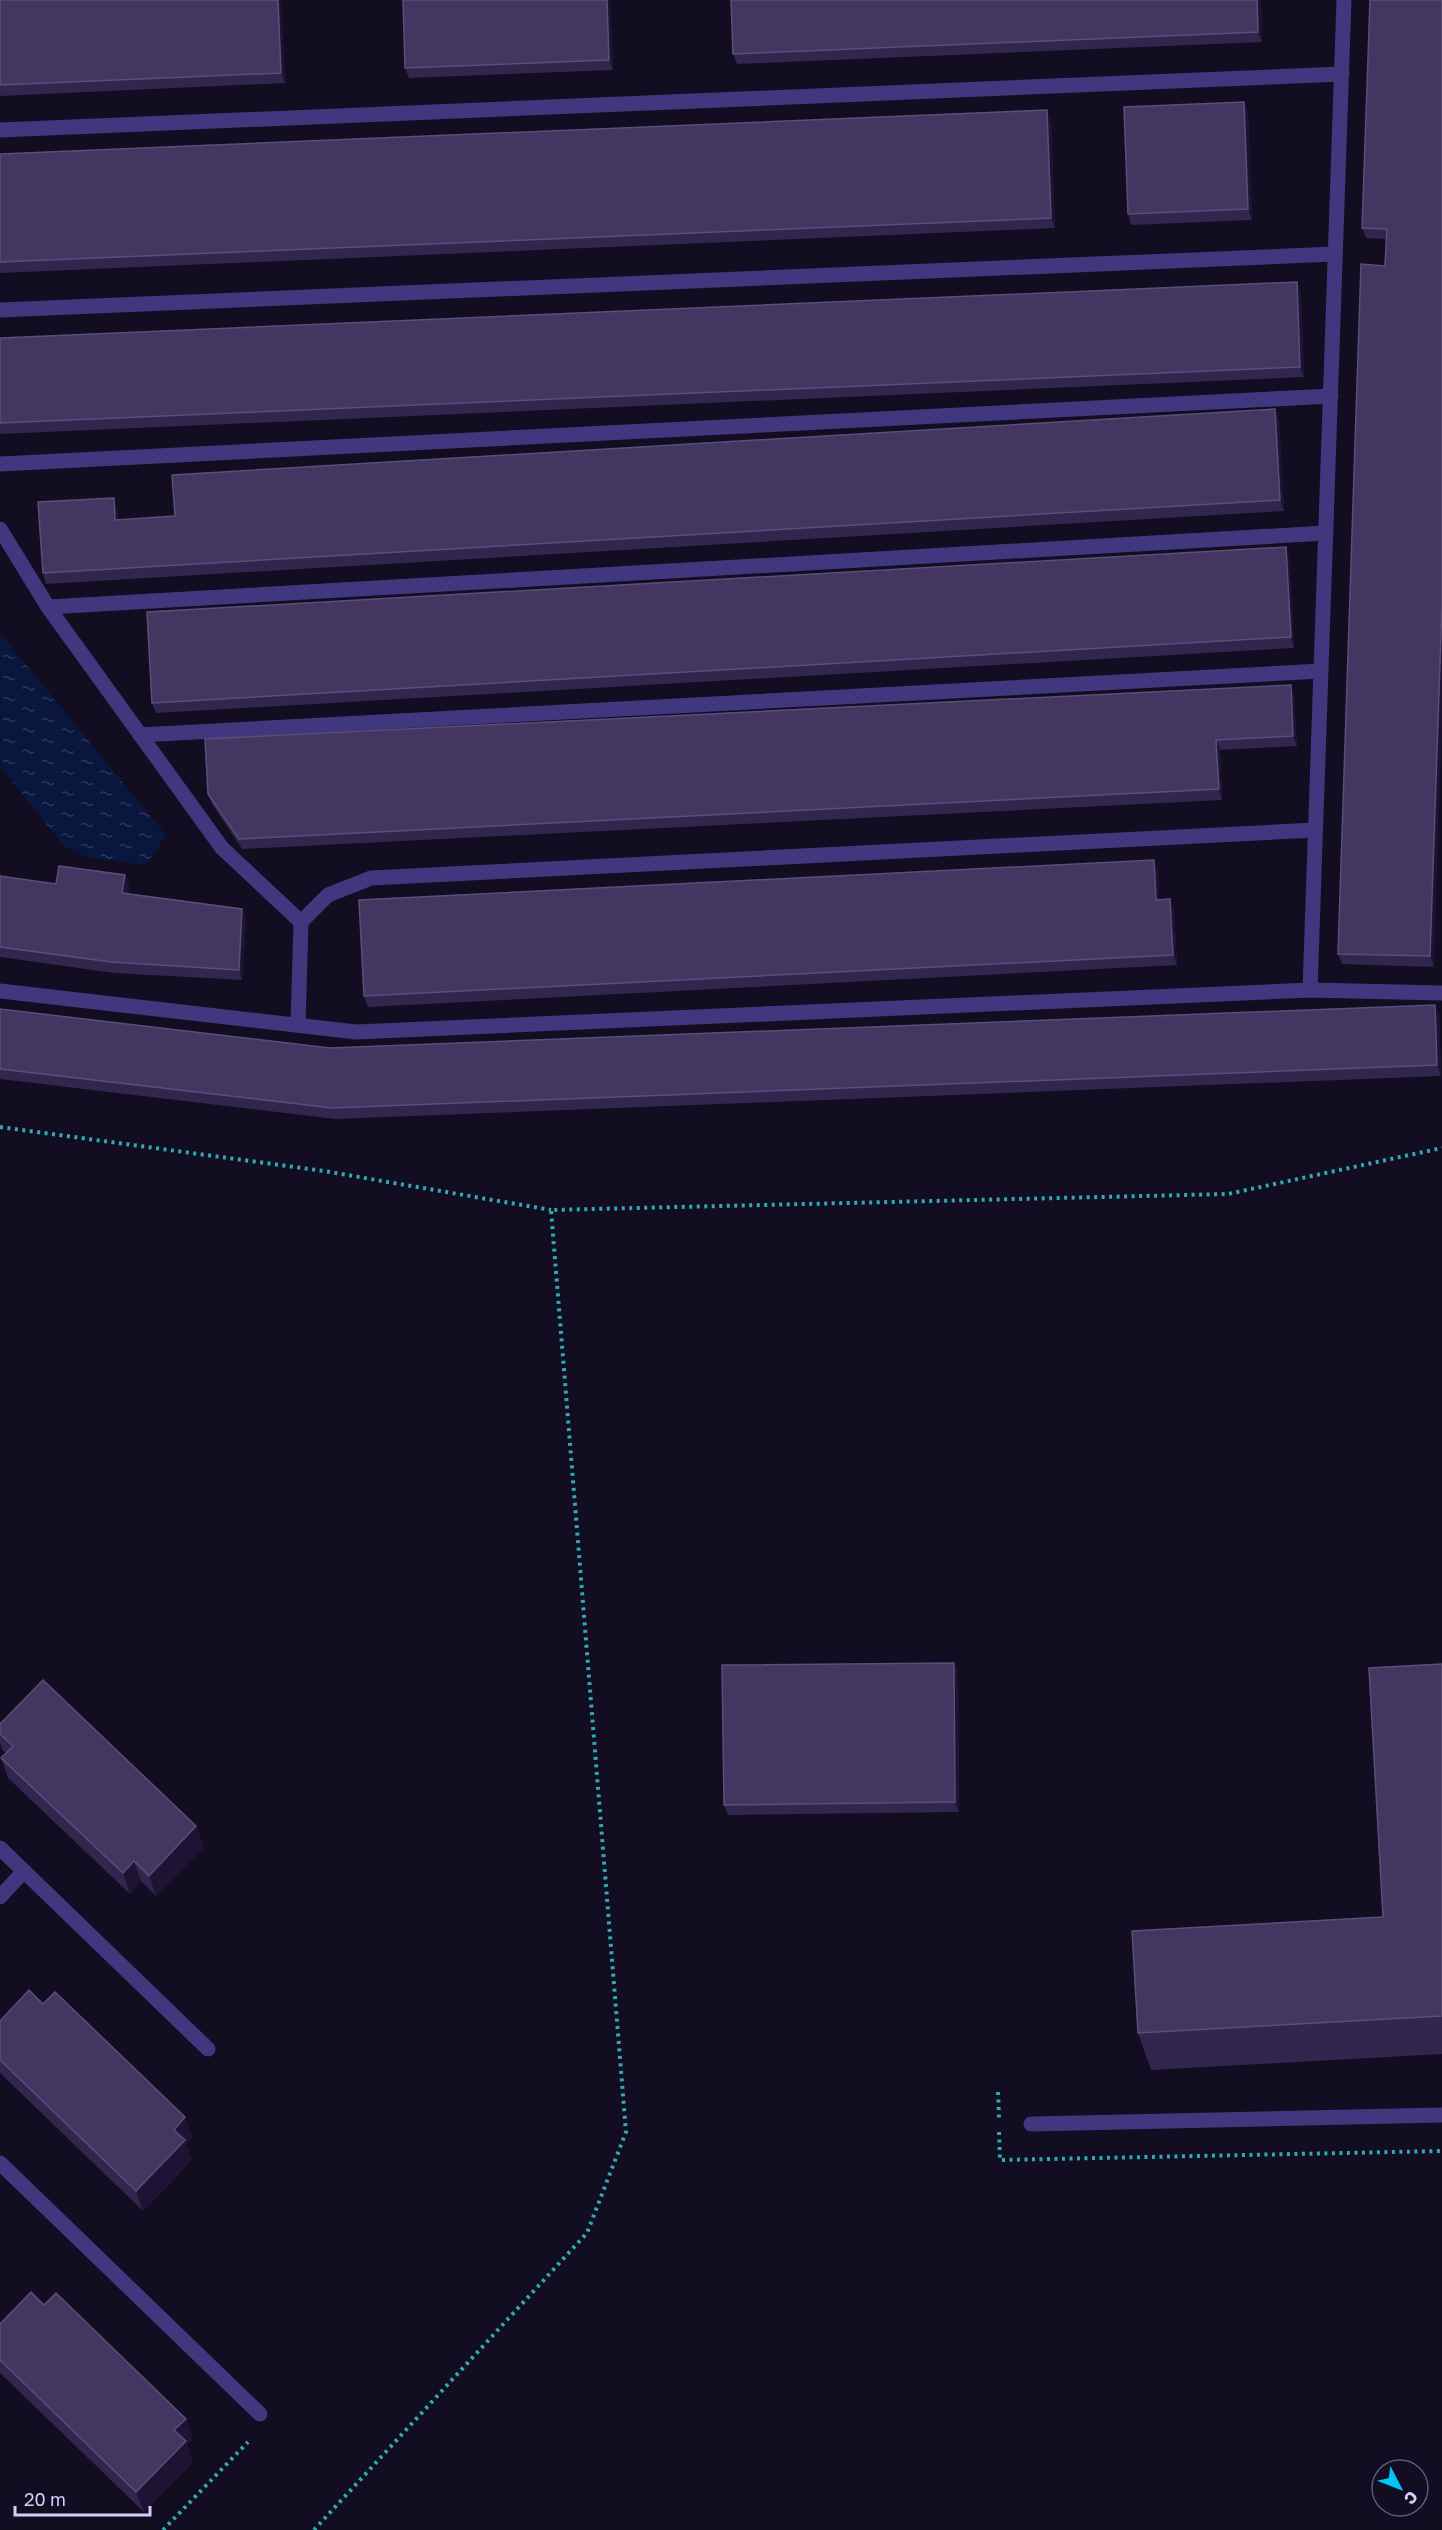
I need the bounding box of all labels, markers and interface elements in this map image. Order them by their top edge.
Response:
north arrow [1370,2458,1430,2518]
scale bar [15,2479,150,2517]
text: С [1400,2487,1422,2509]
text: 20 m [24,2488,66,2510]

